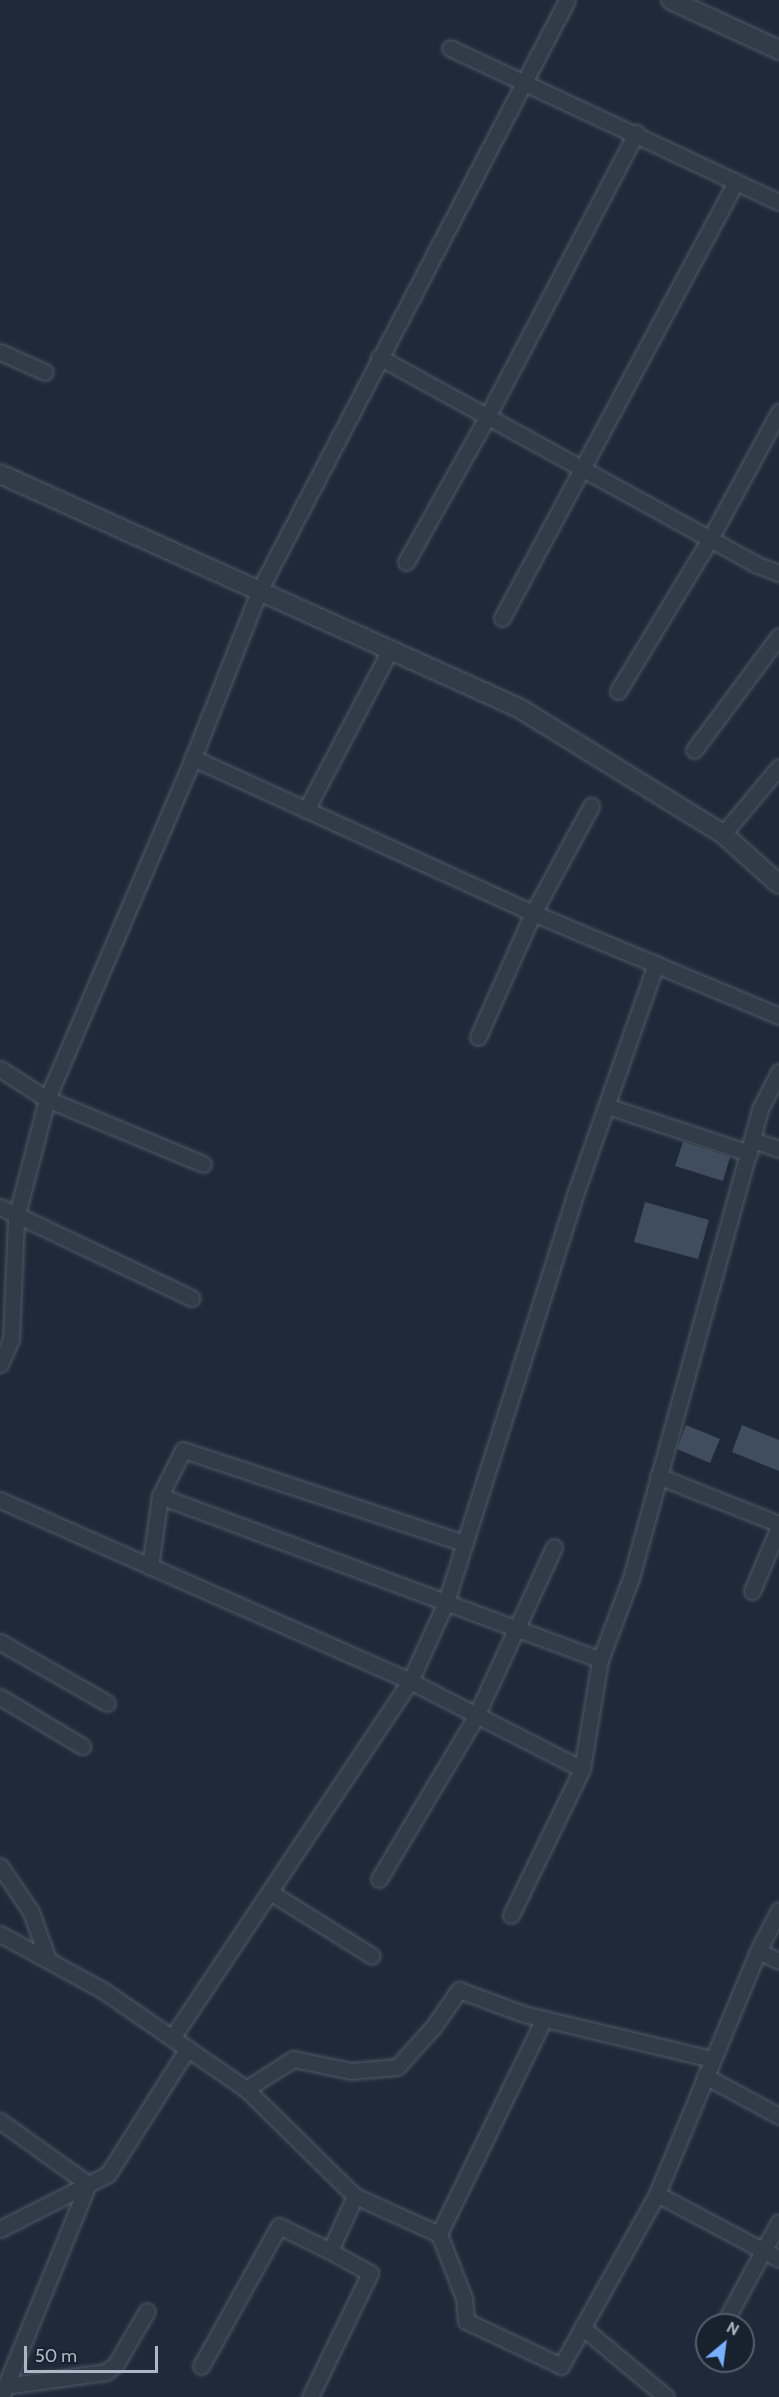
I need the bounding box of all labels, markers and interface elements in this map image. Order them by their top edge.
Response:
north arrow [695,2313,755,2373]
text: N [723,2318,743,2340]
scale bar [27,2334,160,2372]
text: 50 m [35,2345,77,2367]

